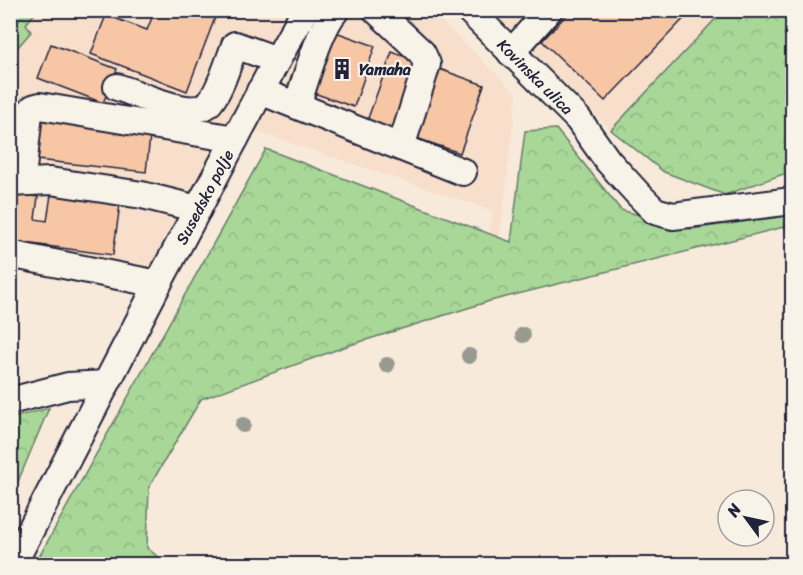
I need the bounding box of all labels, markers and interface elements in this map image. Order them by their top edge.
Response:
street label: Kovinska ulica [490,31,581,122]
place label: Yamaha [359,55,412,84]
building icon: Yamaha [330,57,354,81]
street label: Susedsko polje [167,144,242,250]
north arrow [716,488,776,548]
text: N [718,497,750,523]

